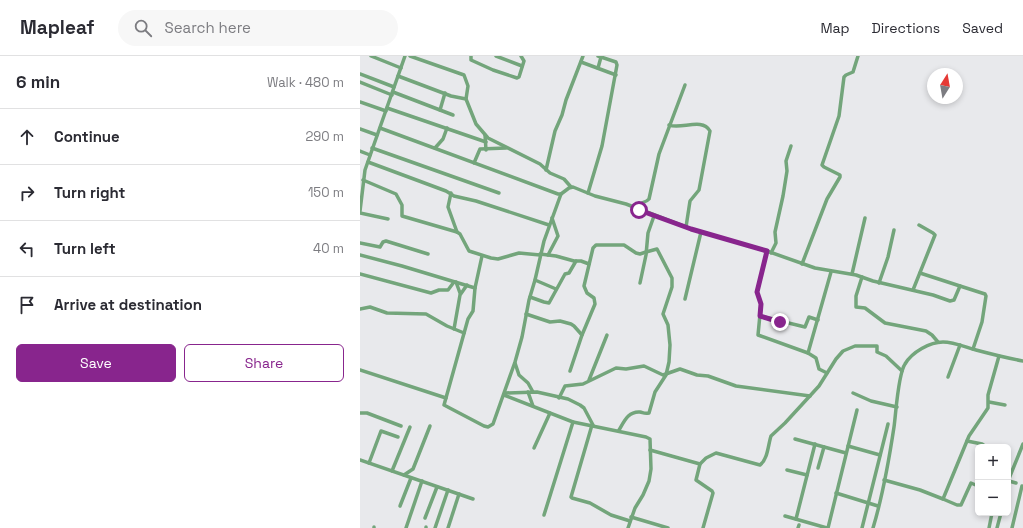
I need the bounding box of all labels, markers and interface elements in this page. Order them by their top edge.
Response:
search box [118,10,398,46]
text: Mapleaf [20,15,94,40]
icon: search [132,17,154,39]
text: Search here [164,18,251,37]
text: Map [820,19,850,37]
text: Directions [872,19,940,37]
text: Saved [962,19,1003,37]
north arrow [927,68,963,104]
text: 6 min [16,71,60,93]
text: Walk · 480 m [267,74,344,91]
icon: ahead [16,126,38,148]
text: Continue [54,127,120,146]
text: 290 m [305,128,344,145]
icon: right [16,182,38,204]
text: Turn right [54,183,125,202]
text: 150 m [308,184,344,201]
route start [630,201,648,219]
icon: left [16,238,38,260]
text: Turn left [54,239,116,258]
text: 40 m [313,240,344,257]
icon: arrive [16,294,38,316]
text: Arrive at destination [54,295,202,314]
route end [771,313,789,331]
button: Save [16,344,176,382]
button: Share [184,344,344,382]
map controls [975,444,1011,516]
button: + [975,444,1011,480]
button: − [975,480,1011,516]

